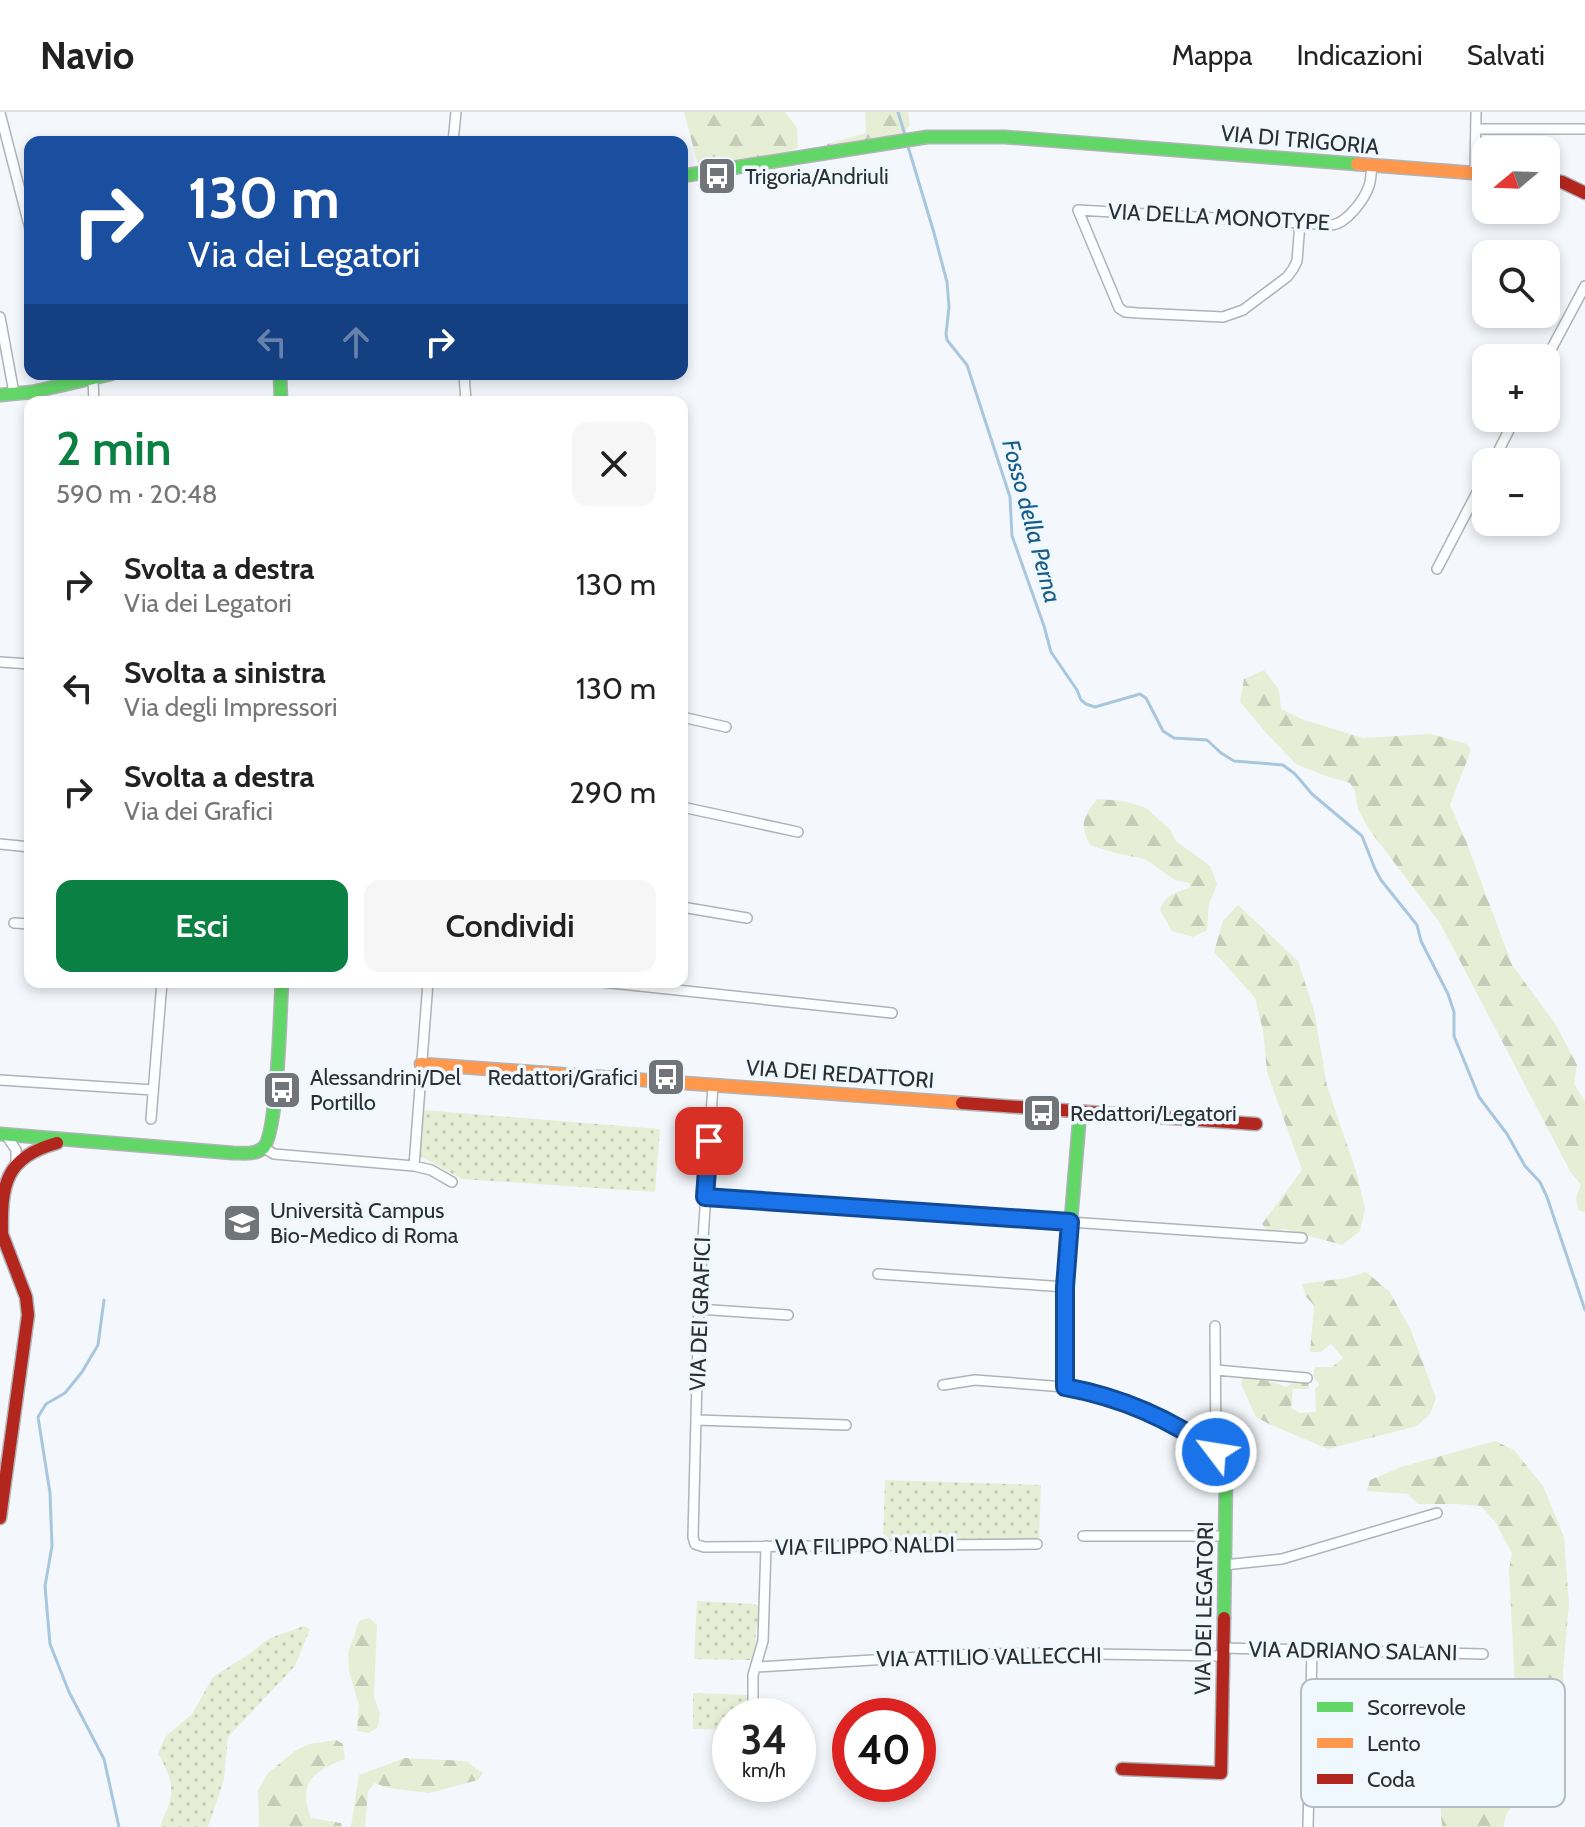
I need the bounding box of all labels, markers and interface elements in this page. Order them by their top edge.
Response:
text: Navio [40,32,134,79]
text: Mappa [1172,38,1252,72]
text: Indicazioni [1296,38,1423,72]
text: Salvati [1467,38,1545,72]
street label: VIA DI TRIGORIA [1220,120,1381,160]
north arrow [1472,136,1560,224]
map controls [1472,136,1560,536]
bus stop icon: Trigoria/Andriuli [696,155,738,197]
place label: Trigoria/Andriuli [745,163,889,190]
text: 130 m [188,164,340,232]
icon: right [56,168,160,272]
street label: VIA DELLA MONOTYPE [1108,198,1330,236]
text: Via dei Legatori [188,232,420,276]
button: search [1472,240,1560,328]
icon: left [250,320,294,364]
icon: ahead [334,320,378,364]
icon: right [418,320,462,364]
button: + [1472,344,1560,432]
text: 2 min [56,419,172,477]
button: close [572,422,656,506]
water label: Fosso della Perna [996,436,1068,606]
button: − [1472,448,1560,536]
text: 590 m · 20:48 [56,478,218,510]
text: Svolta a destra [124,550,315,587]
icon: right [56,562,100,606]
text: 130 m [576,566,656,603]
text: Via dei Legatori [124,587,292,619]
text: Svolta a sinistra [124,654,326,691]
icon: left [56,666,100,710]
text: 130 m [576,670,656,707]
text: Via degli Impressori [124,691,337,723]
text: Svolta a destra [124,758,315,795]
icon: right [56,770,100,814]
text: 290 m [569,774,656,811]
text: Via dei Grafici [124,795,273,827]
button: Esci [56,880,348,972]
button: Condividi [364,880,656,972]
street label: VIA DEI REDATTORI [745,1054,935,1094]
bus stop icon: Redattori/Grafici [645,1056,687,1098]
place label: Alessandrini/Del Portillo [310,1064,462,1116]
place label: Redattori/Grafici [488,1064,638,1091]
bus stop icon: Alessandrini/Del Portillo [261,1069,303,1111]
bus stop icon: Redattori/Legatori [1021,1092,1063,1134]
place label: Redattori/Legatori [1070,1100,1237,1127]
pin [675,1107,743,1175]
icon: arrive [687,1119,731,1163]
place label: Università Campus Bio-Medico di Roma [270,1197,459,1249]
school or university icon: Università Campus Bio-Medico di Roma [221,1202,263,1244]
street label: VIA DEI GRAFICI [684,1236,716,1392]
position arrow [1174,1410,1258,1494]
street label: VIA DEI LEGATORI [1189,1521,1219,1695]
street label: VIA FILIPPO NALDI [775,1531,955,1561]
street label: VIA ADRIANO SALANI [1248,1636,1458,1666]
street label: VIA ATTILIO VALLECCHI [876,1642,1102,1672]
legend [1301,1679,1565,1807]
text: Scorrevole [1367,1694,1466,1721]
speed limit sign: 40 [832,1698,936,1802]
text: 34 [741,1715,787,1764]
text: Lento [1367,1730,1421,1757]
text: km/h [742,1758,786,1782]
text: Coda [1367,1766,1416,1793]

